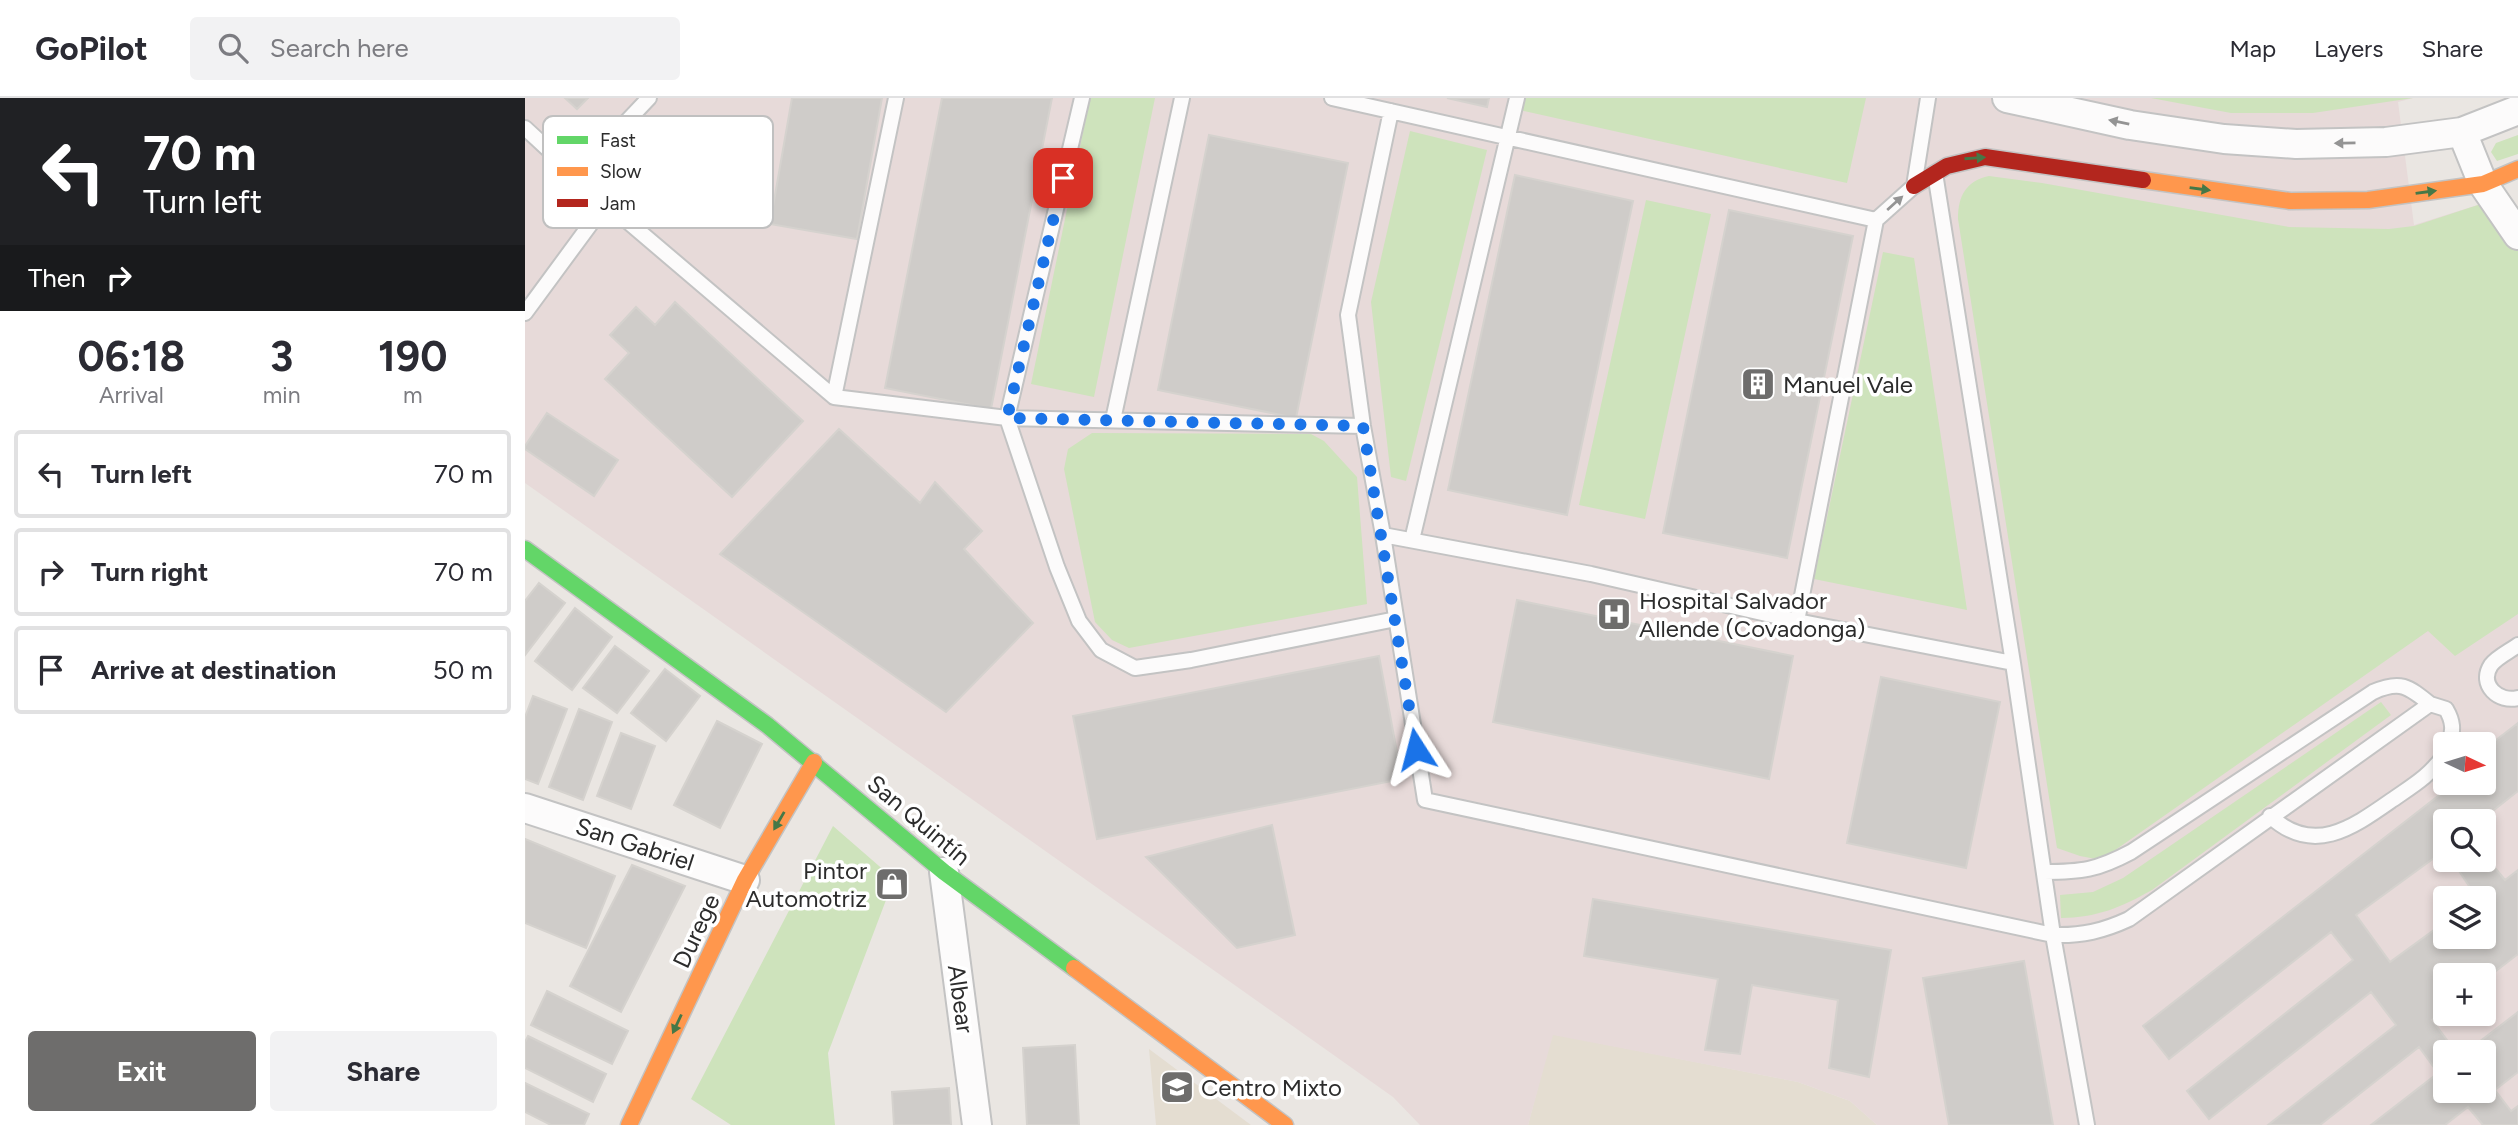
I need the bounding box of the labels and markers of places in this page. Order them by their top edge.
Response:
pin [1033,148,1093,208]
building icon: Manuel Vale [1739,365,1777,403]
place label: Manuel Vale [1783,370,1913,399]
place label: Hospital Salvador Allende (Covadonga) [1639,586,1865,643]
hospital icon: Hospital Salvador Allende (Covadonga) [1595,595,1633,633]
place label: Pintor Automotriz [746,856,867,913]
shop icon: Pintor Automotriz [873,865,911,903]
school or university icon: Centro Mixto [1158,1068,1196,1106]
place label: Centro Mixto [1201,1073,1342,1102]

